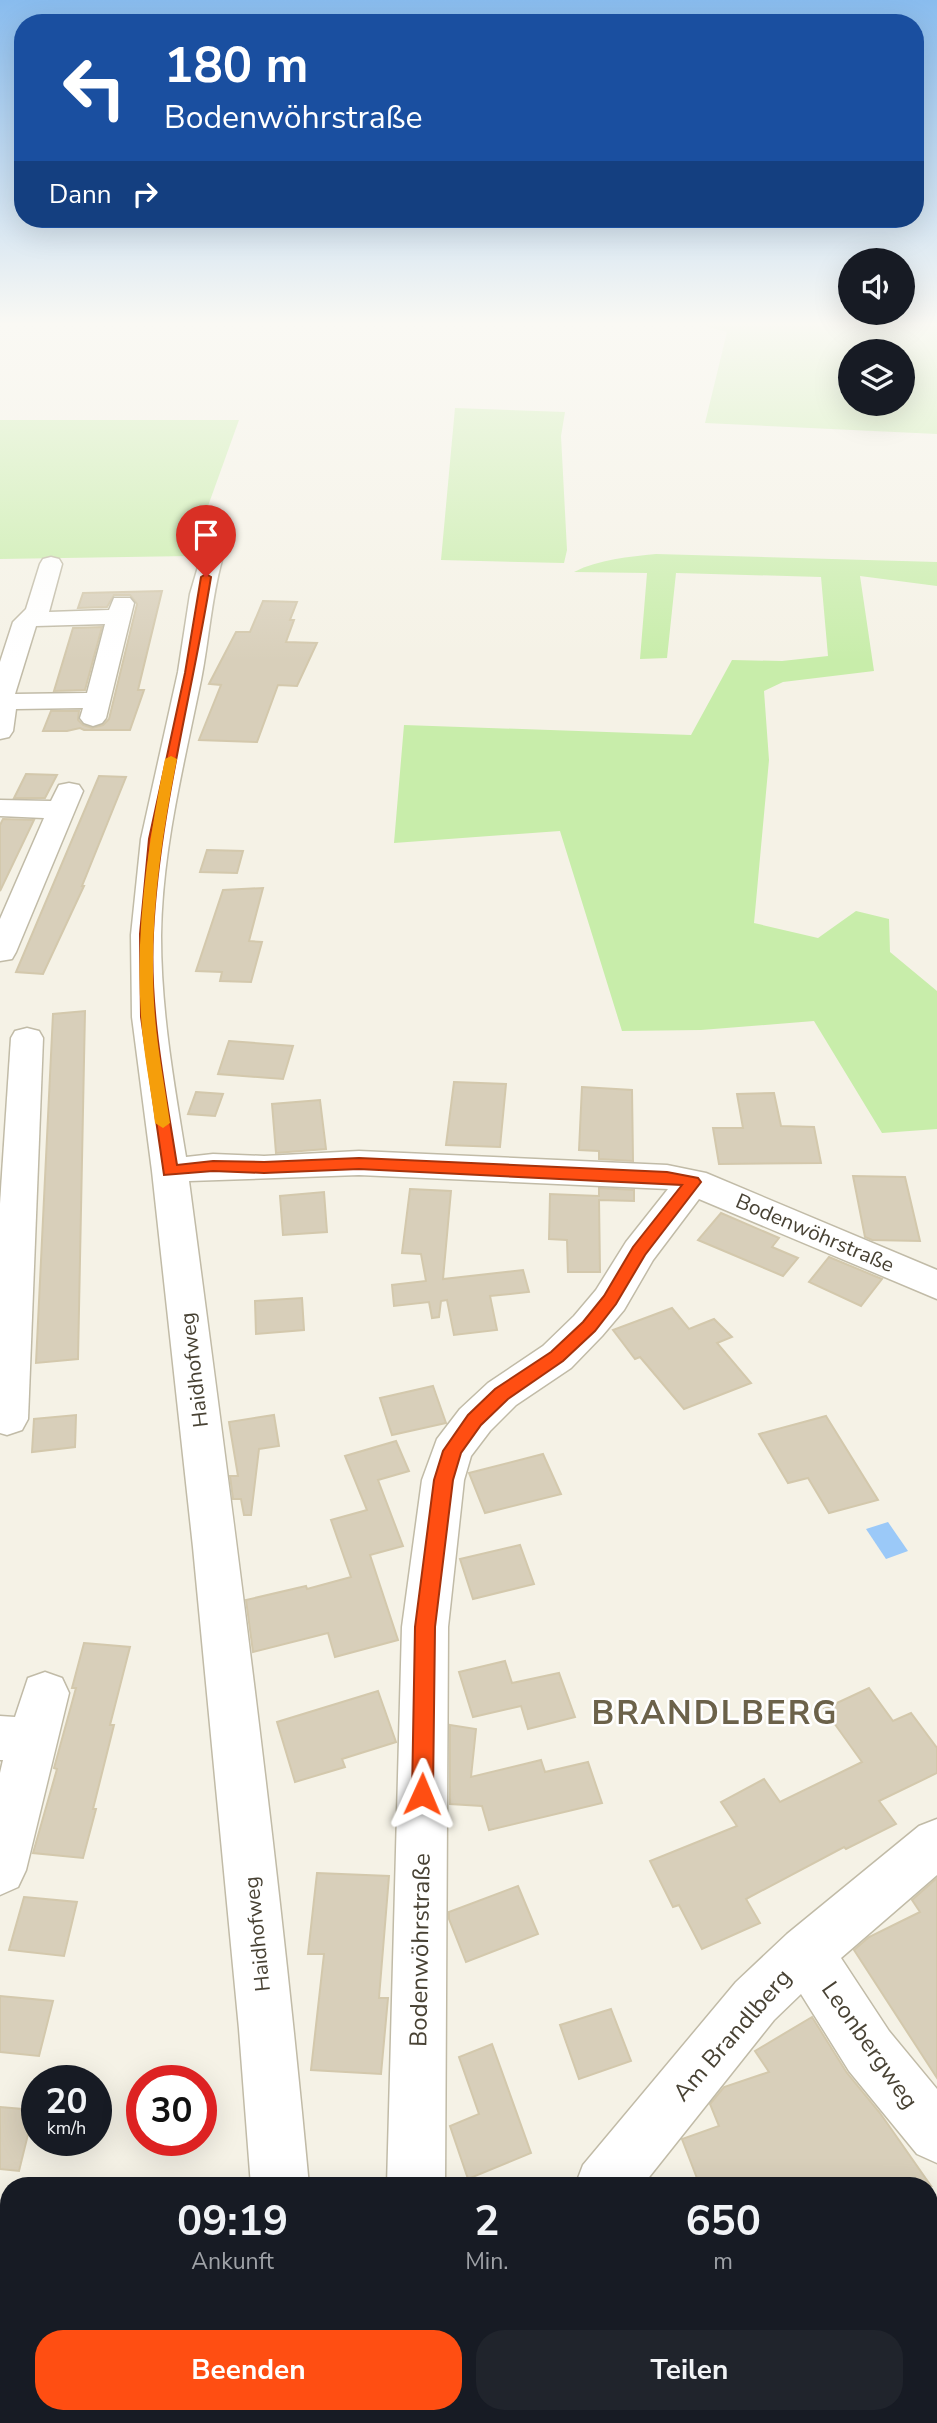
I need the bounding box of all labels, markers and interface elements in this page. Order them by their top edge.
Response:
text: 180 m [164,32,308,99]
icon: left [49,42,140,133]
text: Bodenwöhrstraße [164,96,422,139]
icon: right [126,175,164,213]
text: Dann [49,177,112,212]
map controls [838,248,915,416]
button: sound [838,248,915,325]
button: layers [838,339,915,416]
pin [176,505,236,577]
icon: arrive [187,516,225,554]
street label: Bodenwöhrstraße [731,1187,899,1279]
street label: Haidhofweg [173,1311,215,1429]
district label: BRANDLBERG [591,1691,839,1736]
position arrow [385,1757,459,1831]
street label: Bodenwöhrstraße [402,1853,438,2047]
street label: Haidhofweg [237,1875,277,1993]
street label: Am Brandlberg [666,1962,798,2108]
street label: Leonbergweg [814,1975,926,2115]
speed limit sign: 30 [126,2065,217,2156]
text: 20 [45,2078,88,2125]
text: km/h [47,2116,86,2140]
text: 09:19 [177,2193,288,2250]
text: 2 [474,2193,499,2250]
text: 650 [685,2193,761,2250]
text: Ankunft [191,2246,274,2277]
text: Min. [465,2246,508,2277]
text: m [713,2246,733,2277]
button: Beenden [35,2330,462,2410]
button: Teilen [476,2330,903,2410]

